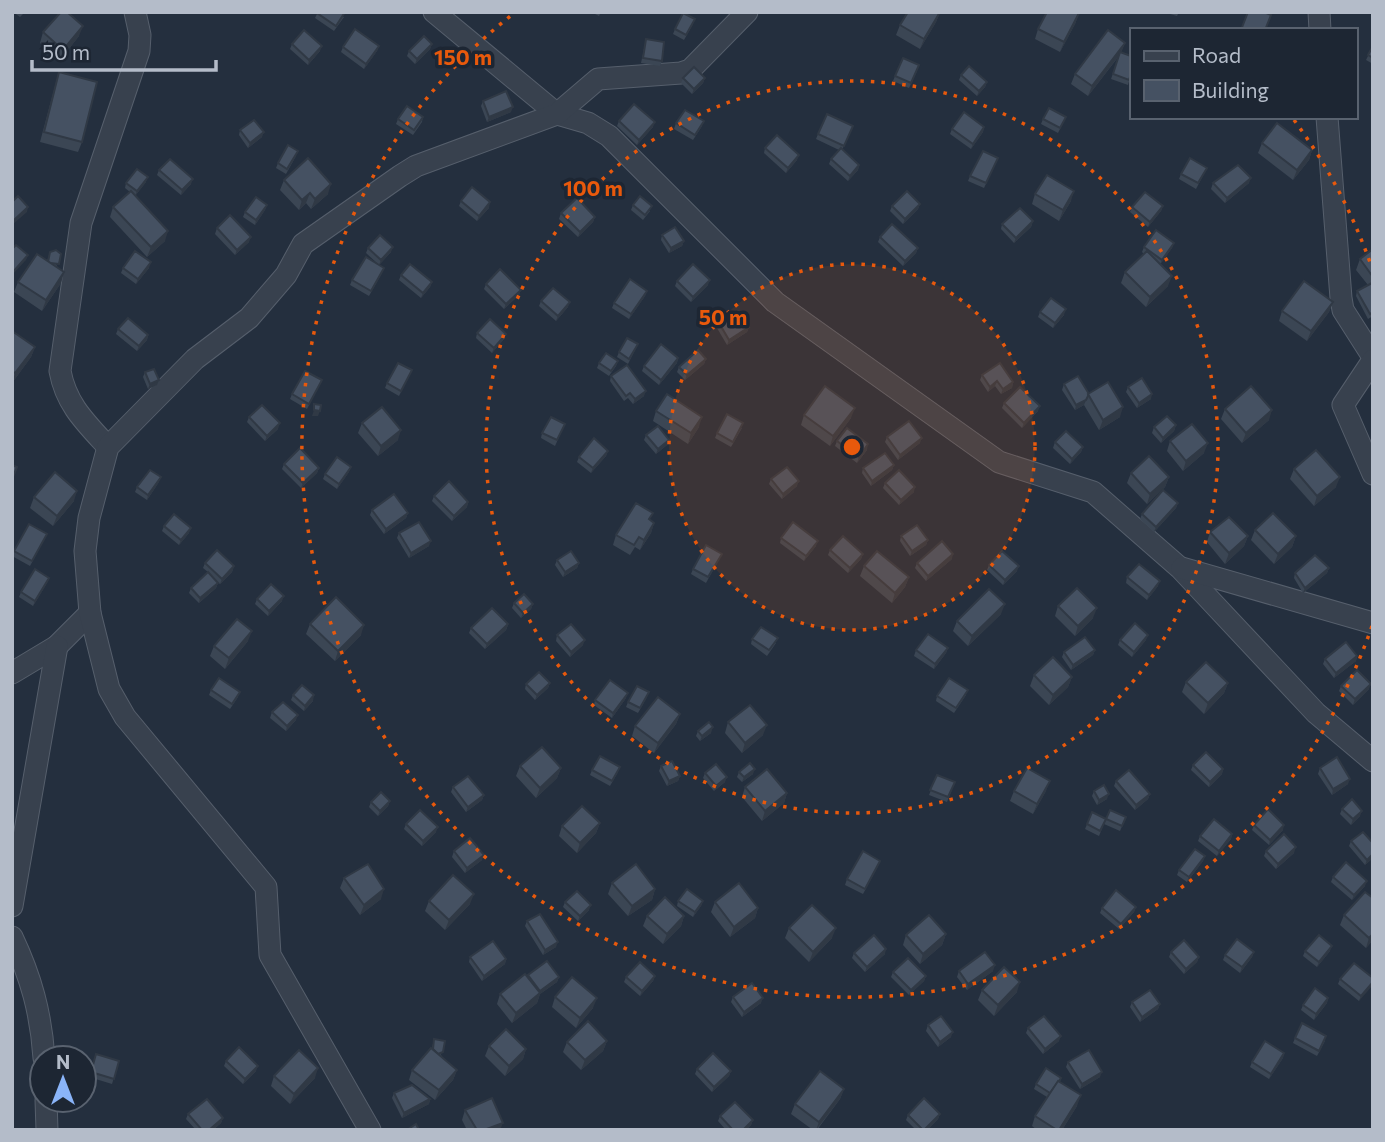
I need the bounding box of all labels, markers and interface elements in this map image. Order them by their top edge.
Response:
scale bar [32,28,215,72]
legend [1130,28,1357,119]
text: 50 m [42,39,90,64]
text: Road [1192,42,1241,67]
text: 150 m [434,44,492,69]
text: Building [1192,77,1269,102]
text: 100 m [563,175,623,200]
text: 50 m [699,304,747,329]
centre of rings [840,435,864,459]
north arrow [28,1044,98,1114]
text: N [56,1050,70,1073]

